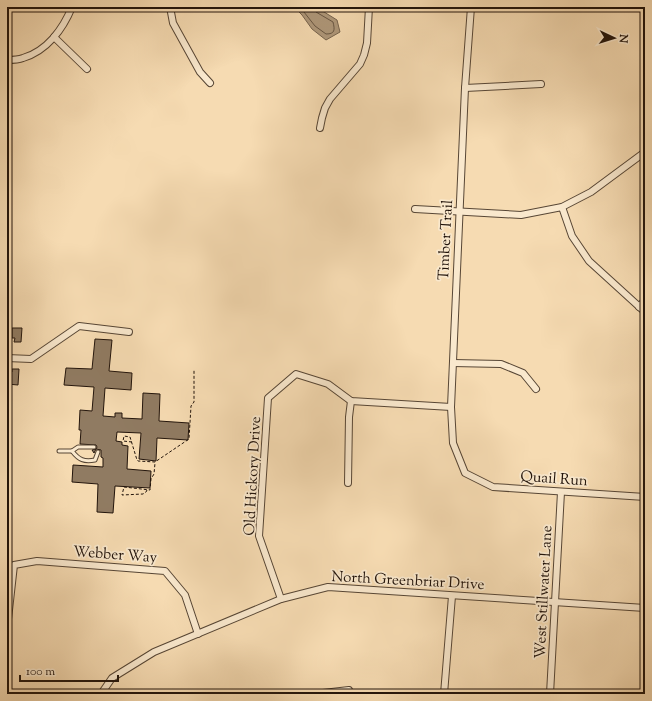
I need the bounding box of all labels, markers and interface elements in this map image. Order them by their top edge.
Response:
north arrow [594,18,634,58]
text: N [615,33,631,44]
street label: Timber Trail [434,199,459,281]
street label: Old Hickory Drive [240,416,267,536]
street label: Quail Run [519,467,588,492]
street label: West Stillwater Lane [531,525,558,659]
street label: Webber Way [72,542,158,569]
street label: North Greenbriar Drive [331,567,485,596]
scale bar [20,657,118,683]
text: 100 m [26,663,55,681]

